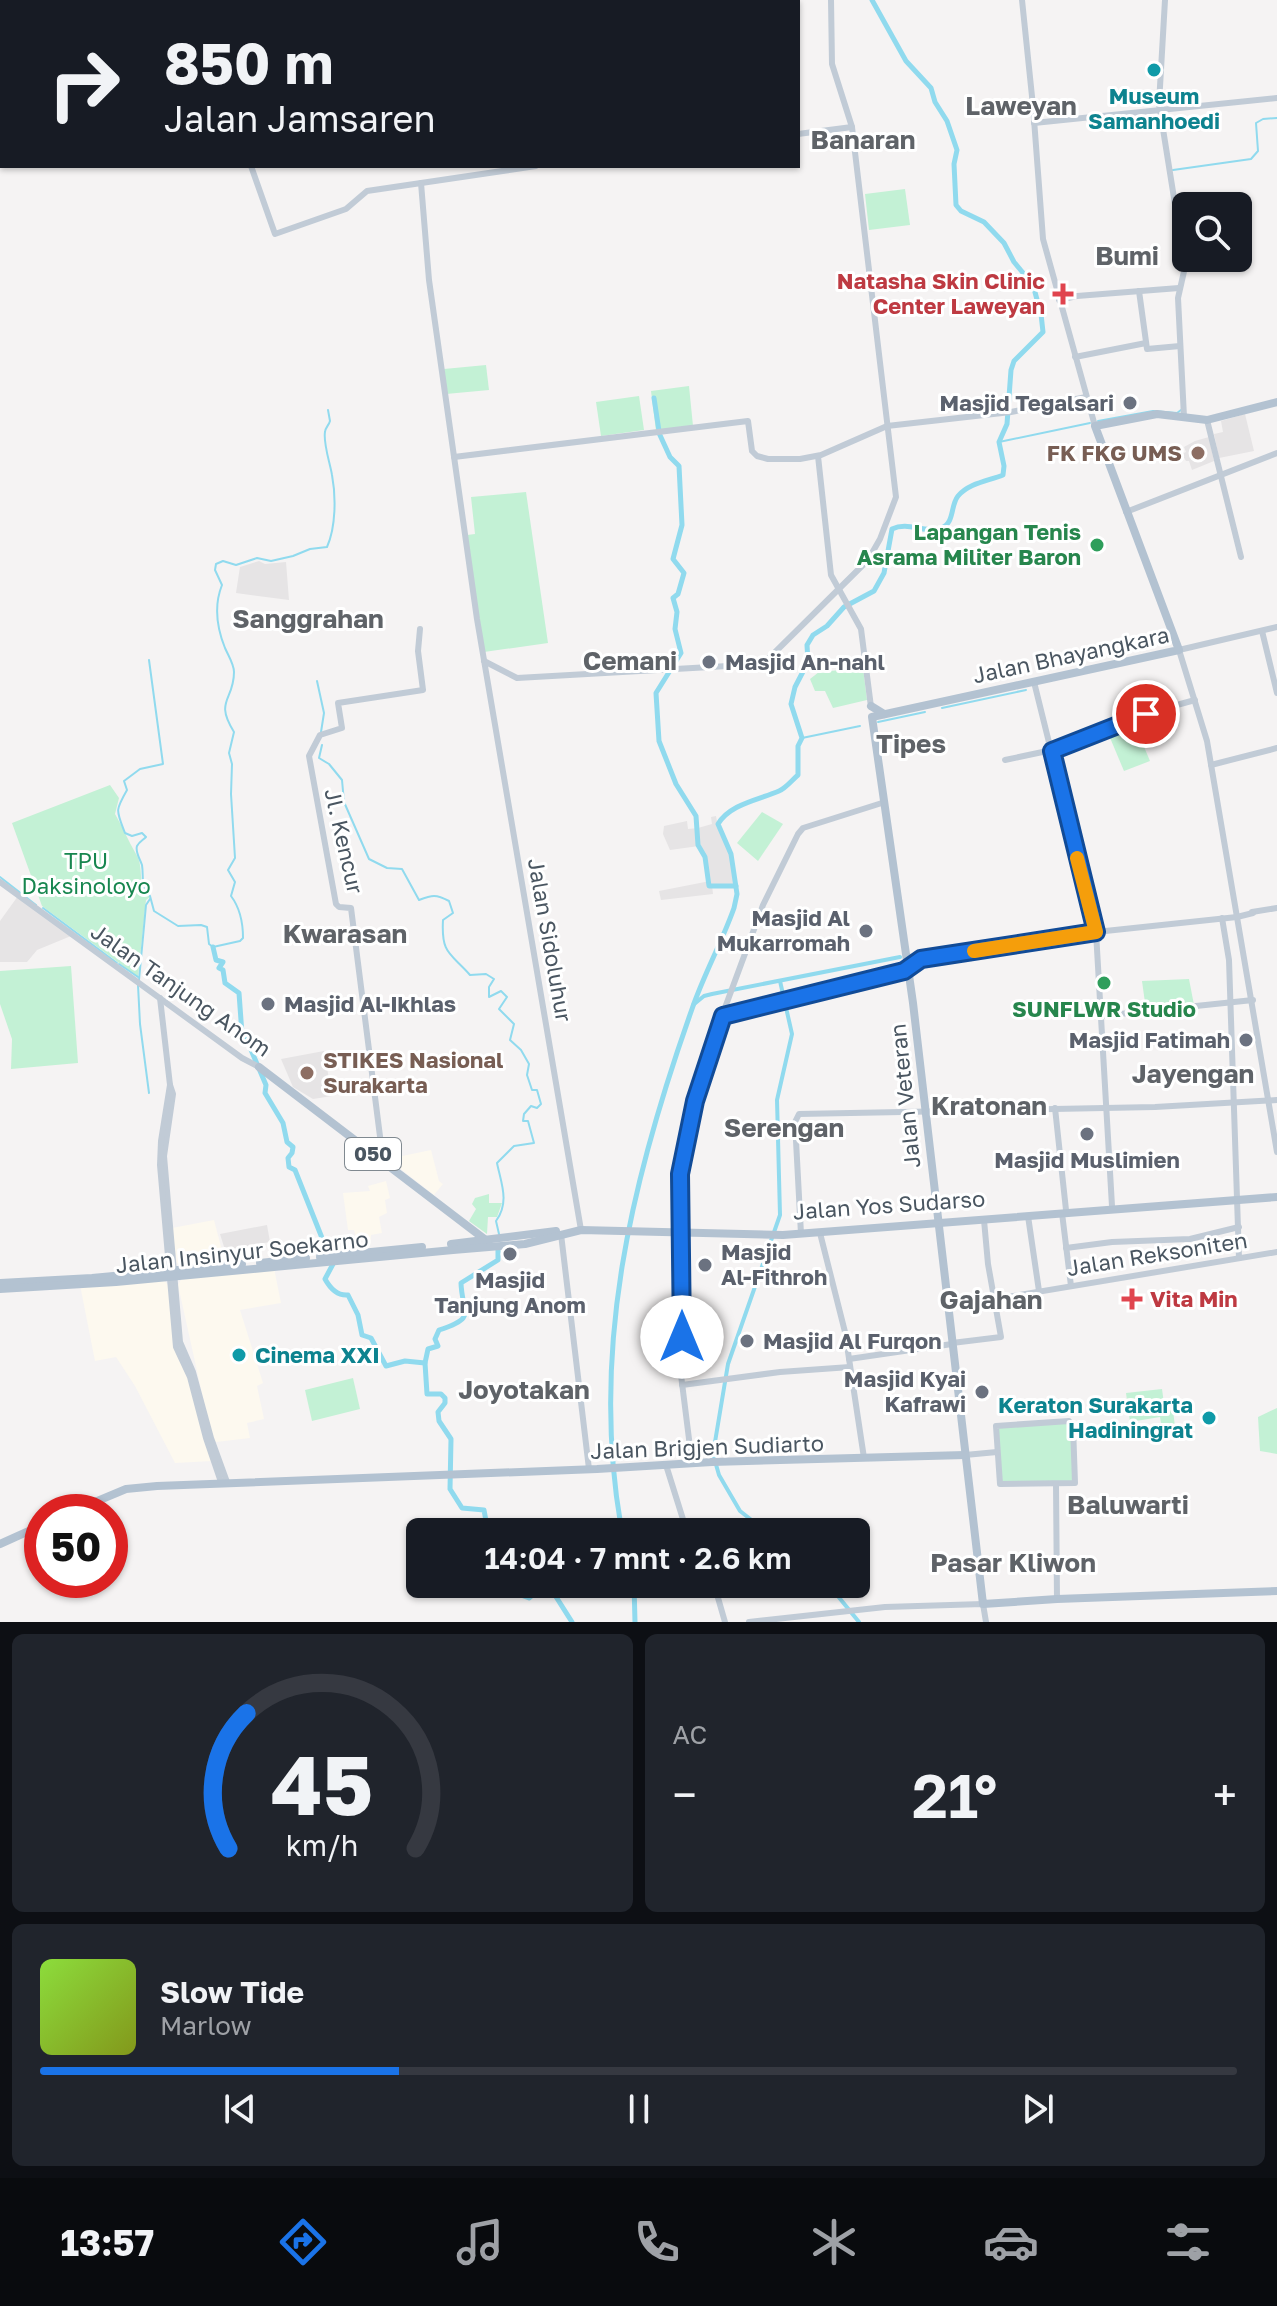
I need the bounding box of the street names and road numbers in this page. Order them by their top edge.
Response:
street label: Jalan Bhayangkara [970,621,1172,689]
street label: Jl. Kencur [319,786,370,897]
street label: Jalan Sidoluhur [523,856,578,1024]
street label: Jalan Tanjung Anom [86,917,276,1062]
street label: Jalan Veteran [883,1022,926,1170]
road number: 050 [345,1138,401,1170]
street label: Jalan Yos Sudarso [792,1184,986,1225]
street label: Jalan Insinyur Soekarno [114,1225,370,1278]
street label: Jalan Reksoniten [1065,1226,1249,1281]
street label: Jalan Brigjen Sudiarto [590,1429,824,1464]

